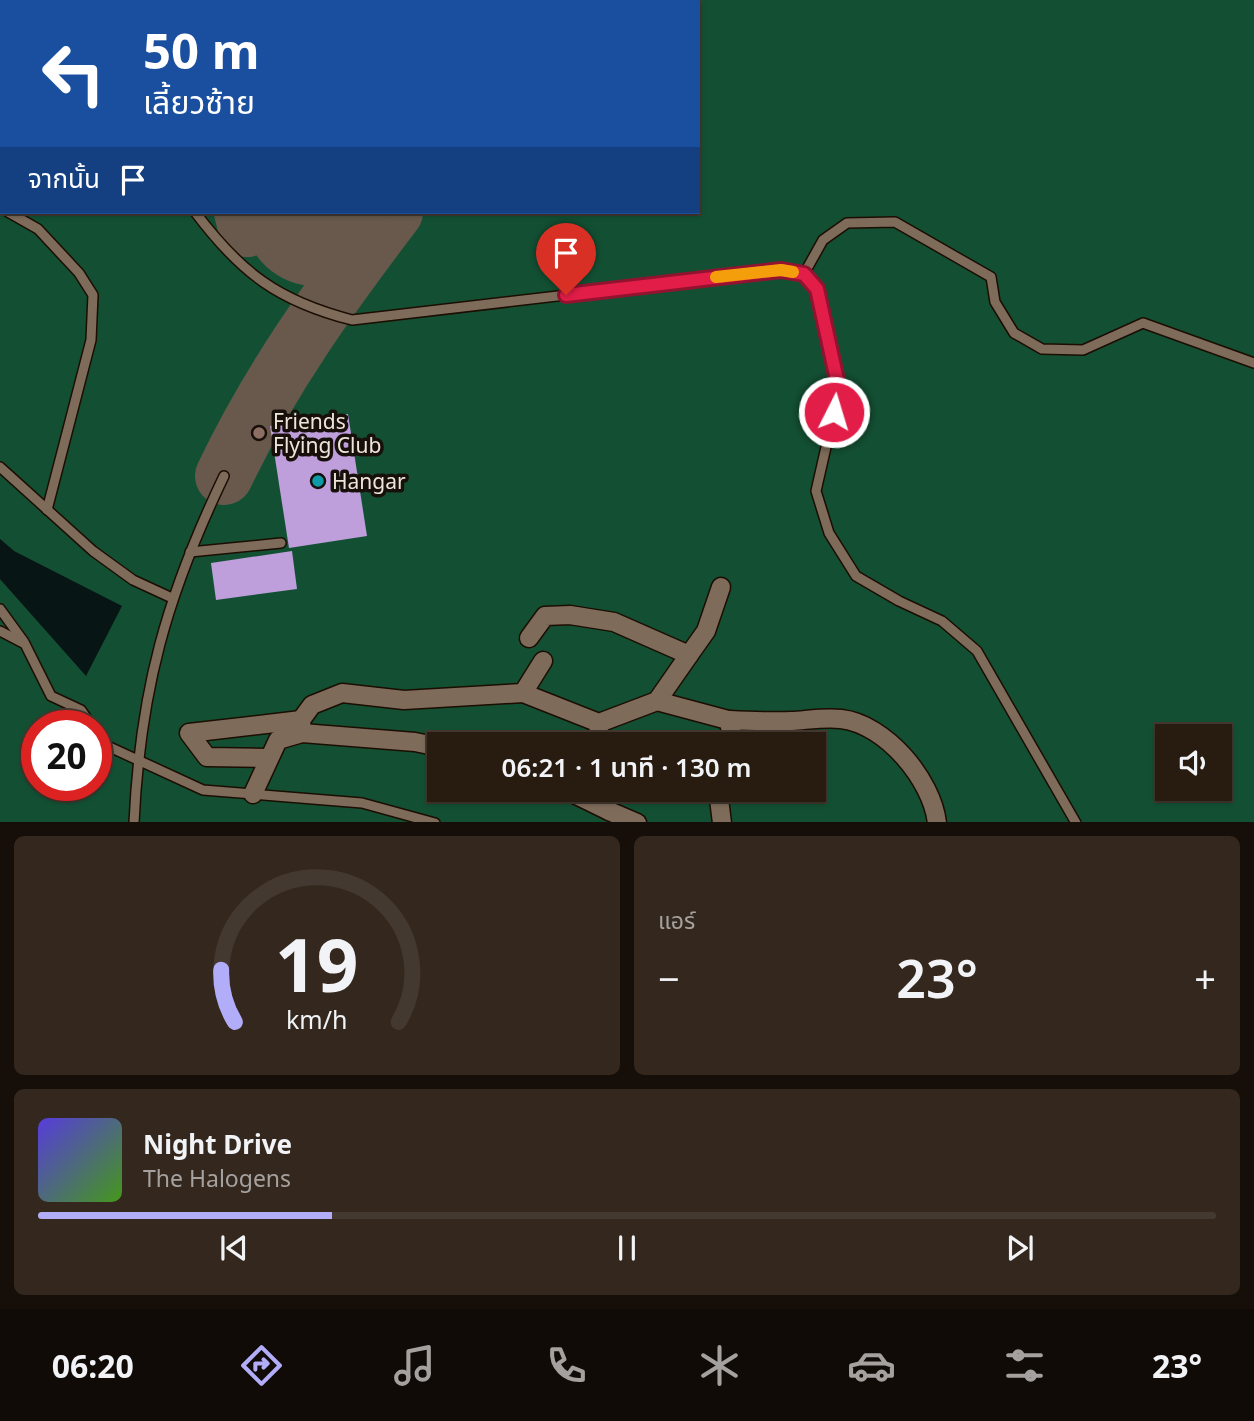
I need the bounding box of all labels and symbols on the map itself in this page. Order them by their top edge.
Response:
pin [536,223,596,295]
position arrow [797,375,871,449]
place label: Friends Flying Club [273,407,381,459]
marker: Friends Flying Club [251,425,267,441]
place label: Hangar [332,467,406,495]
marker: Hangar [310,473,326,489]
speed limit sign: 20 [21,710,112,801]

